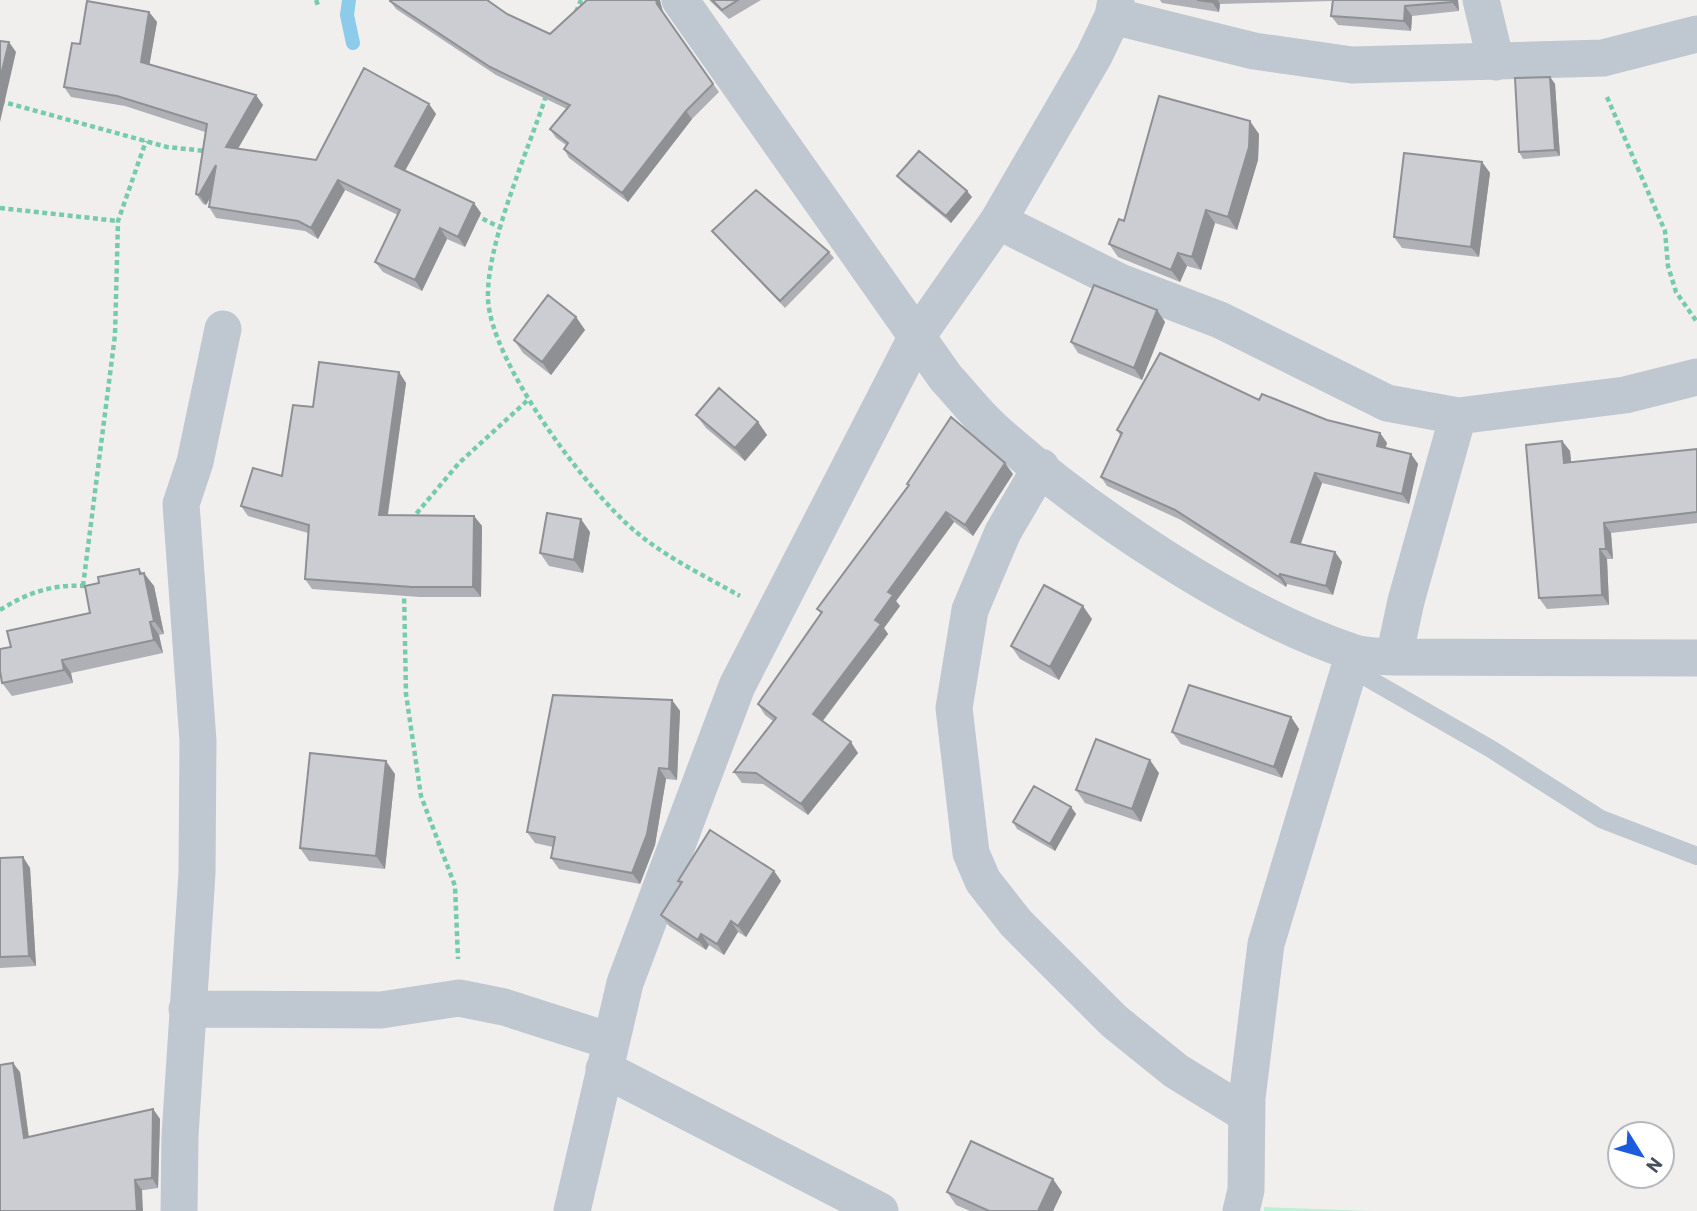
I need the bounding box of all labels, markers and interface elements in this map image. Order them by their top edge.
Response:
north arrow [1606,1120,1676,1190]
text: N [1642,1154,1668,1178]

